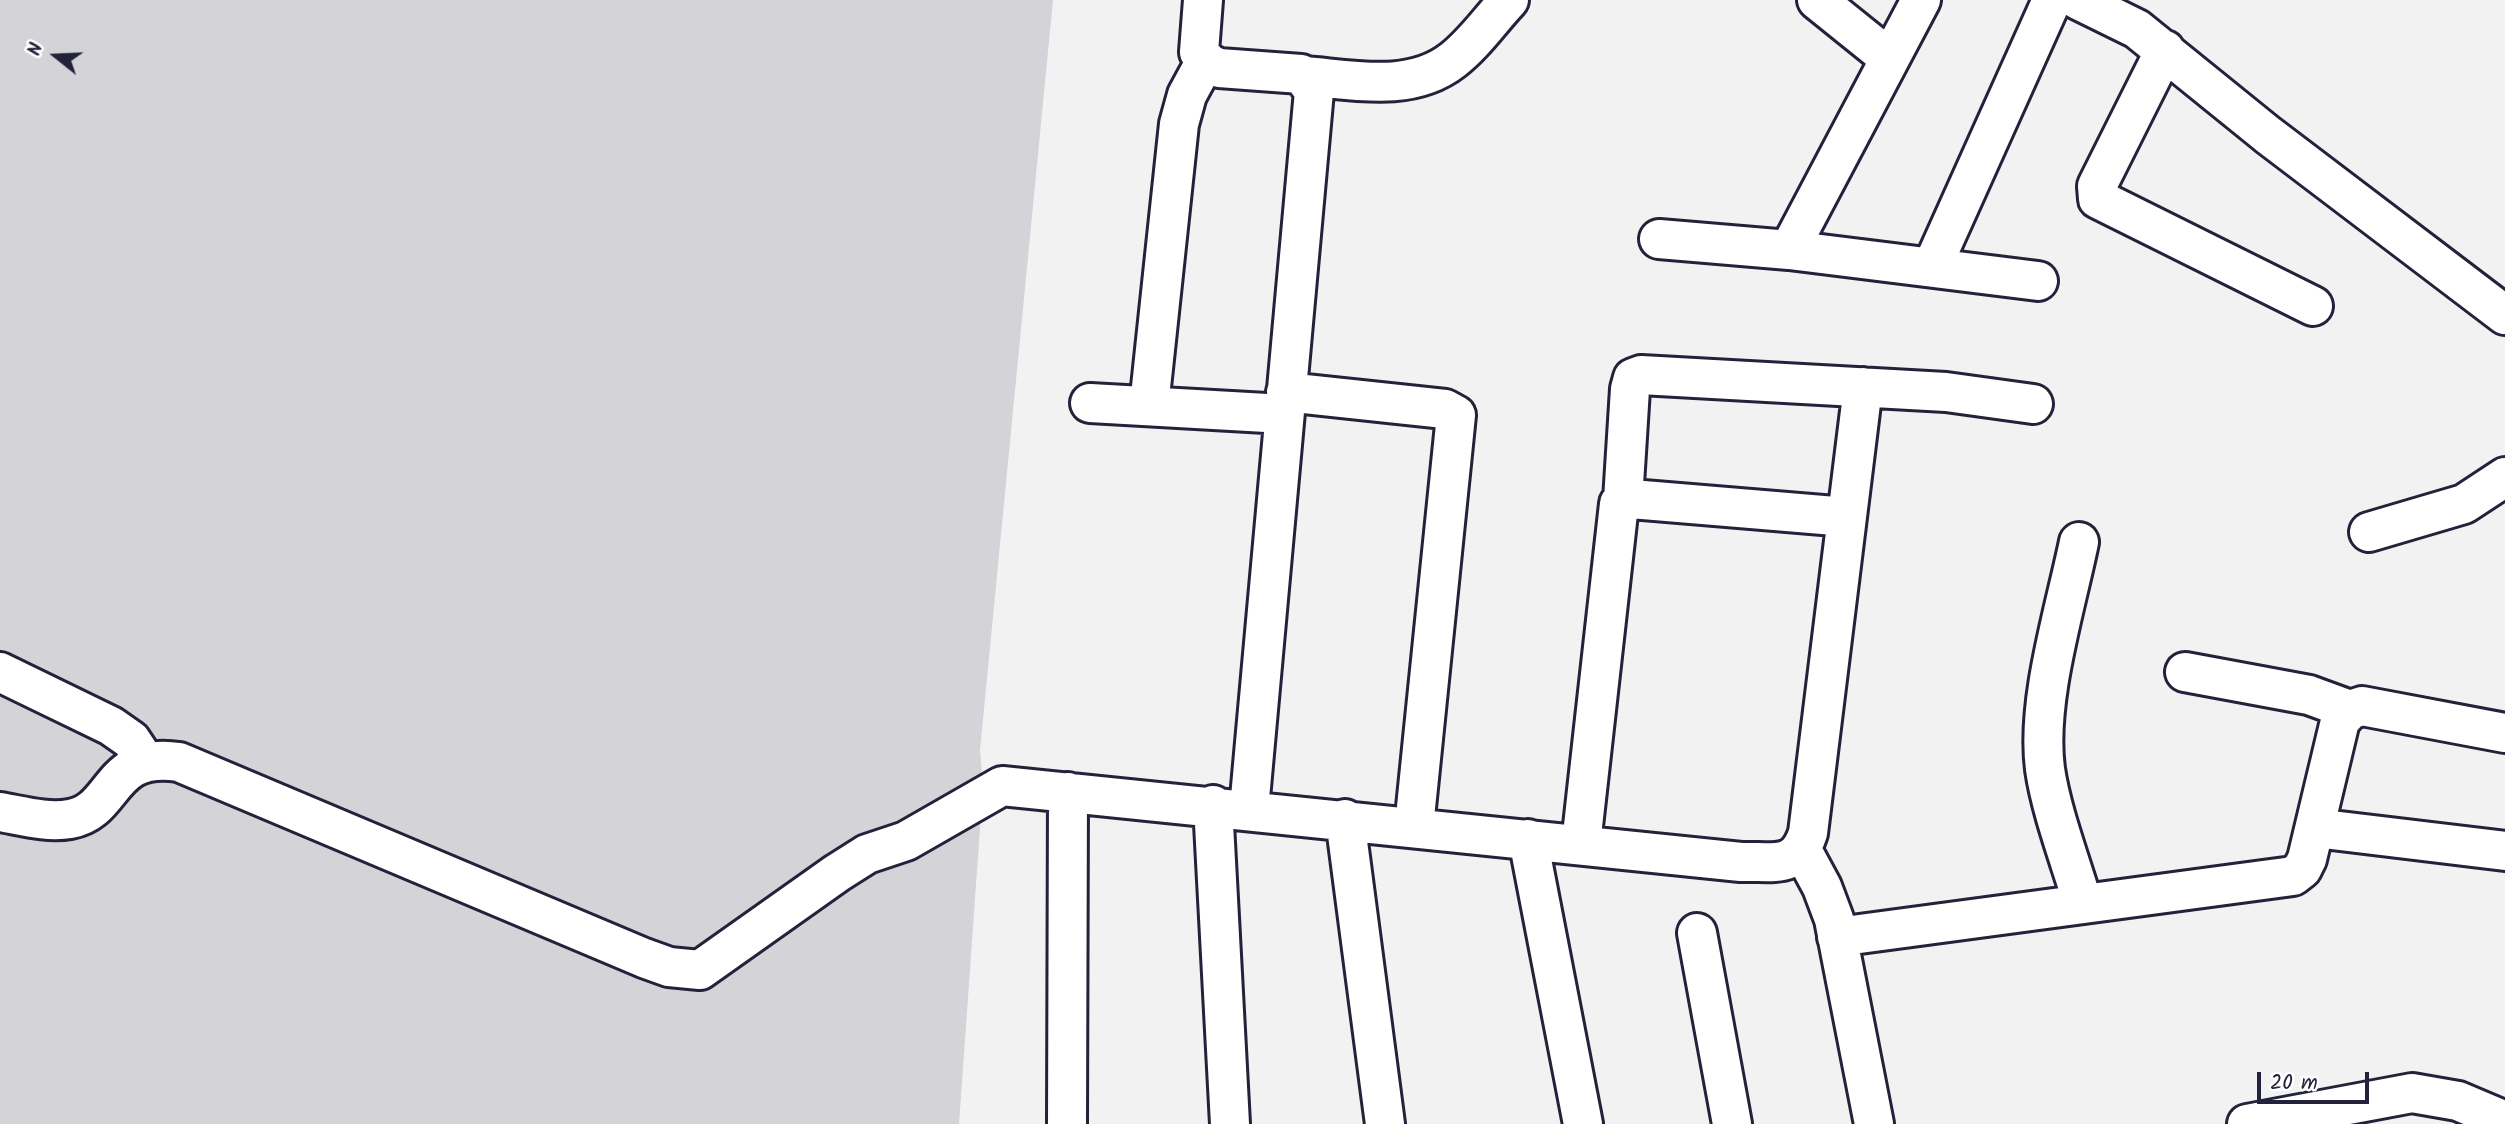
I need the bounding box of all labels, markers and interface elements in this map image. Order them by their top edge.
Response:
north arrow [21,21,91,91]
text: N [20,39,52,60]
scale bar [2260,1058,2372,1102]
text: 20 m [2270,1067,2318,1100]

